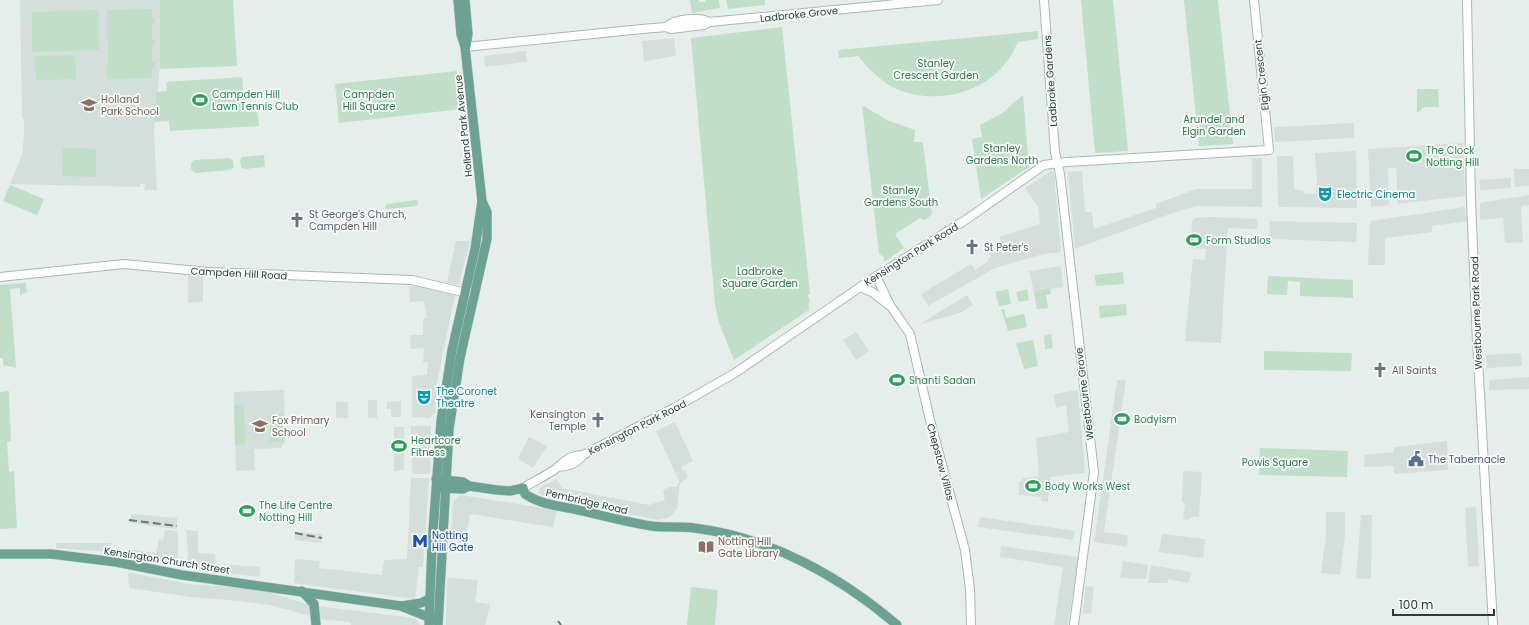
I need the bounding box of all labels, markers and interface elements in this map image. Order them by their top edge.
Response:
street label: Ladbroke Grove [759,3,839,26]
street label: Ladbroke Gardens [1040,35,1061,127]
street label: Elgin Crescent [1250,38,1273,111]
park label: Stanley Crescent Garden [893,56,979,83]
street label: Holland Park Avenue [451,74,476,178]
place label: Campden Hill Lawn Tennis Club [212,87,299,114]
park label: Campden Hill Square [343,87,395,114]
sports icon: Campden Hill Lawn Tennis Club [191,91,209,109]
place label: Holland Park School [101,92,159,119]
school or university icon: Holland Park School [80,96,98,114]
park label: Arundel and Elgin Garden [1182,112,1246,139]
park label: Stanley Gardens North [966,141,1038,168]
place label: The Clock Notting Hill [1426,143,1479,170]
sports icon: The Clock Notting Hill [1405,147,1423,165]
park label: Stanley Gardens South [864,183,938,210]
theatre icon: Electric Cinema [1316,185,1334,203]
place label: Electric Cinema [1337,187,1415,202]
place label: St George's Church, Campden Hill [309,207,406,234]
church icon: St George's Church, Campden Hill [288,211,306,229]
street label: Kensington Park Road [861,219,961,290]
sports icon: Form Studios [1185,231,1203,249]
place label: Form Studios [1206,233,1271,248]
church icon: St Peter's [963,238,981,256]
place label: St Peter's [984,240,1029,255]
street label: Westbourne Park Road [1467,256,1486,370]
street label: Campden Hill Road [190,263,288,284]
park label: Ladbroke Square Garden [722,264,798,291]
street label: Westbourne Grove [1071,347,1098,441]
church icon: All Saints [1371,361,1389,379]
place label: All Saints [1392,363,1437,378]
sports icon: Shanti Sadan [888,371,906,389]
place label: Shanti Sadan [909,373,976,388]
place label: The Coronet Theatre [436,384,498,411]
theatre icon: The Coronet Theatre [415,388,433,406]
street label: Kensington Park Road [585,396,689,459]
place label: Kensington Temple [530,407,586,434]
sports icon: Bodyism [1113,410,1131,428]
church icon: Kensington Temple [589,411,607,429]
place label: Bodyism [1134,412,1177,427]
place label: Fox Primary School [272,413,330,440]
school or university icon: Fox Primary School [251,417,269,435]
street label: Chepstow Villas [923,422,958,502]
place label: Heartcore Fitness [411,433,461,460]
sports icon: Heartcore Fitness [390,437,408,455]
public building icon: The Tabernacle [1407,450,1425,468]
place label: The Tabernacle [1428,452,1505,467]
park label: Powis Square [1242,455,1308,470]
sports icon: Body Works West [1024,477,1042,495]
place label: Body Works West [1045,479,1131,494]
street label: Pembridge Road [544,485,629,518]
place label: The Life Centre Notting Hill [259,498,333,525]
sports icon: The Life Centre Notting Hill [238,502,256,520]
place label: Notting Hill Gate [432,528,473,555]
metro station icon: Notting Hill Gate [411,532,429,550]
place label: Notting Hill Gate Library [718,534,779,561]
library icon: Notting Hill Gate Library [697,538,715,556]
street label: Kensington Church Street [103,543,231,578]
scale bar [1393,591,1494,617]
text: 100 m [1399,596,1433,613]

